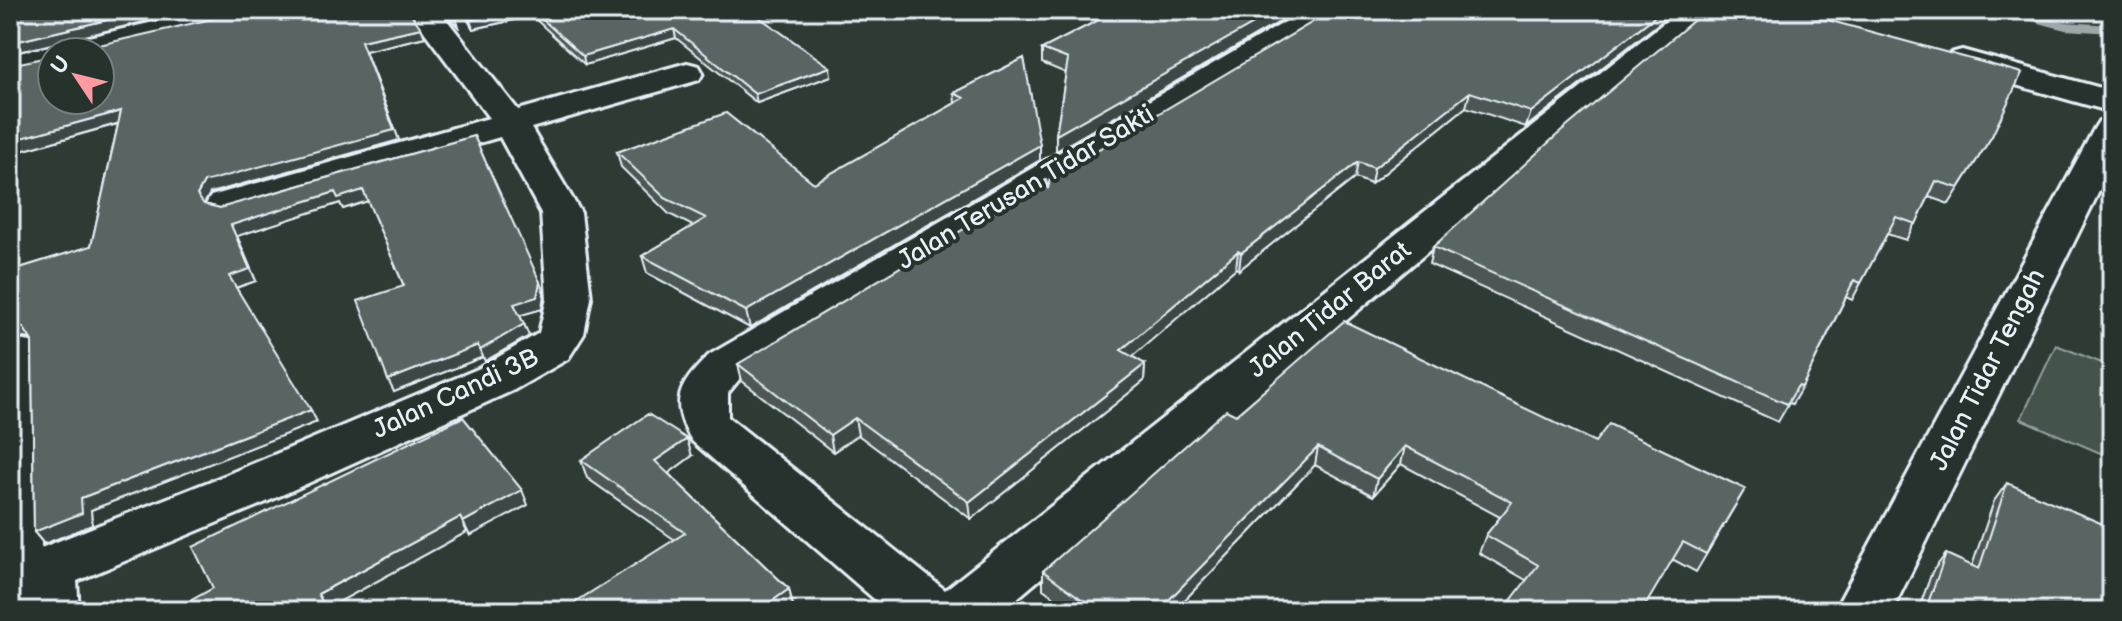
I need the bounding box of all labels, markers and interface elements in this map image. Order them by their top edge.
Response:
north arrow [36,36,116,116]
text: U [45,51,76,80]
street label: Jalan Terusan Tidar Sakti [892,99,1160,277]
street label: Jalan Tidar Barat [1243,235,1417,385]
street label: Jalan Tidar Tengah [1924,264,2052,476]
street label: Jalan Candi 3B [368,342,544,446]

